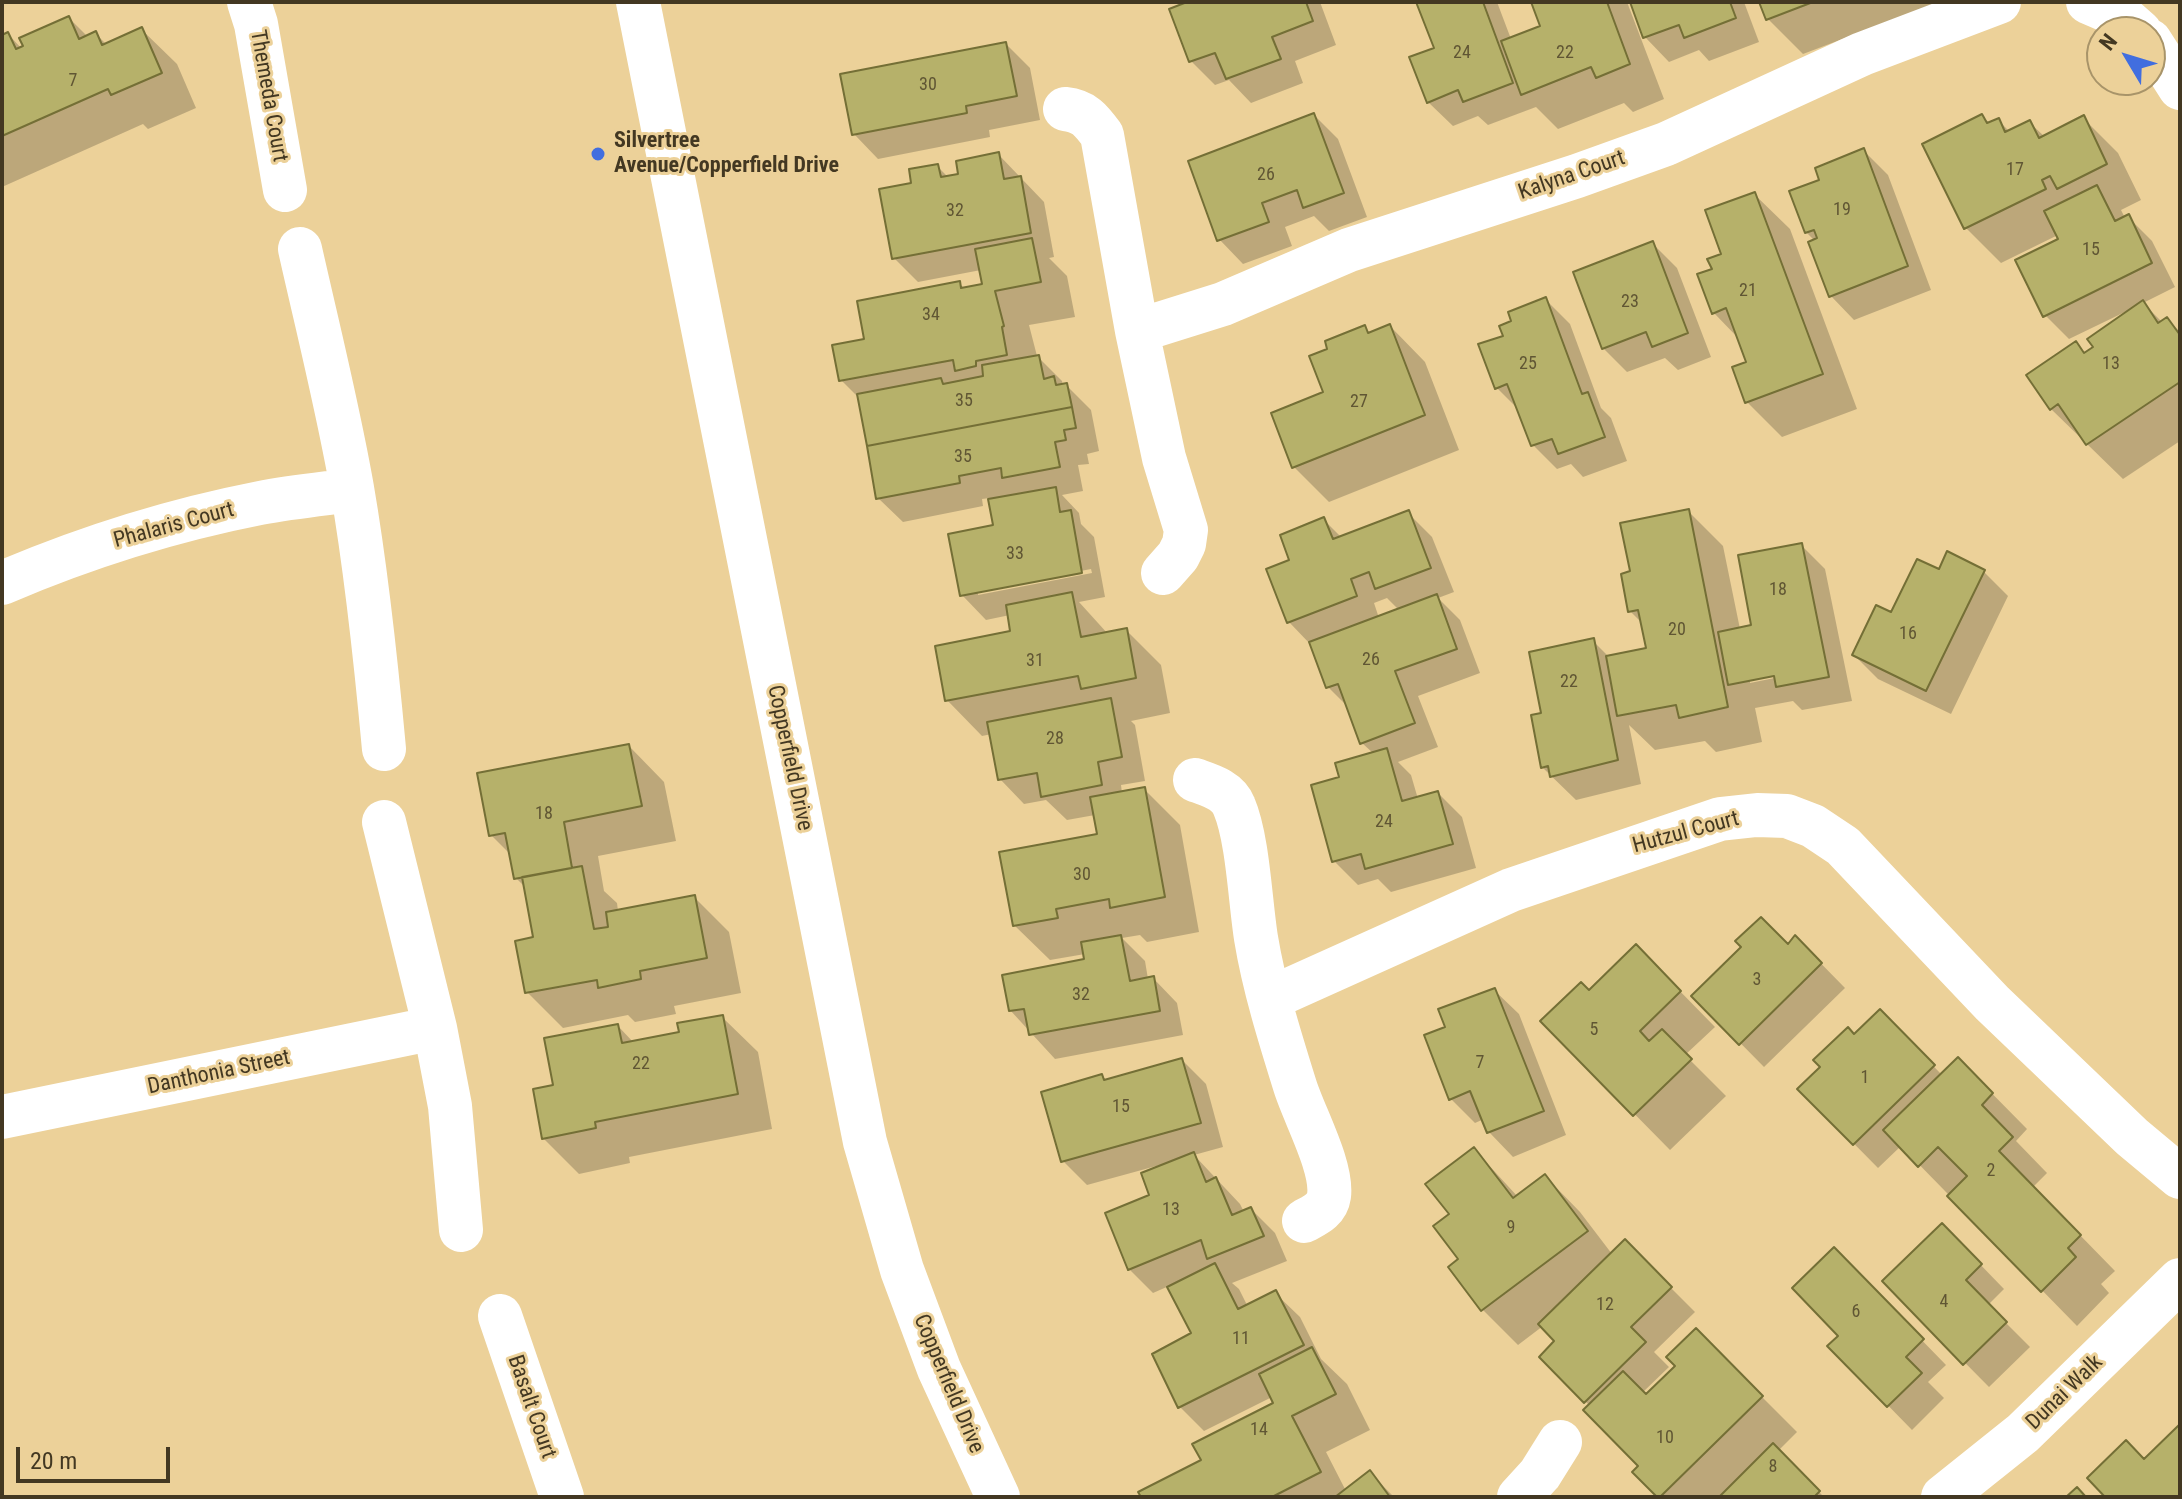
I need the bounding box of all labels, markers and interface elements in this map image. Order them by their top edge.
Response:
north arrow [2086,16,2166,96]
street label: Themeda Court [243,28,293,164]
text: N [2094,29,2122,55]
house number: 24 [1453,42,1471,64]
house number: 22 [1556,42,1574,64]
house number: 7 [69,70,77,92]
house number: 30 [919,74,937,96]
place label: Silvertree Avenue/Copperfield Drive [614,128,839,180]
marker: Silvertree Avenue/Copperfield Drive [589,145,607,163]
street label: Kalyna Court [1515,145,1629,207]
house number: 17 [2006,159,2024,181]
house number: 26 [1257,164,1275,186]
house number: 19 [1833,199,1851,221]
house number: 32 [946,200,964,222]
house number: 15 [2082,239,2100,261]
house number: 21 [1739,280,1757,302]
house number: 23 [1621,291,1639,313]
house number: 34 [922,304,940,326]
house number: 25 [1519,353,1537,375]
house number: 13 [2102,353,2120,375]
house number: 35 [955,390,973,412]
house number: 27 [1350,391,1368,413]
house number: 35 [954,446,972,468]
street label: Phalaris Court [111,497,237,555]
house number: 33 [1006,543,1024,565]
house number: 18 [1769,579,1787,601]
house number: 20 [1668,619,1686,641]
house number: 16 [1899,623,1917,645]
house number: 26 [1362,649,1380,671]
house number: 31 [1026,650,1044,672]
house number: 22 [1560,671,1578,693]
street label: Copperfield Drive [761,683,817,833]
house number: 28 [1046,728,1064,750]
house number: 18 [535,803,553,825]
street label: Hutzul Court [1630,806,1742,860]
house number: 24 [1375,811,1393,833]
house number: 30 [1073,864,1091,886]
house number: 3 [1753,969,1761,991]
house number: 32 [1072,984,1090,1006]
house number: 5 [1590,1019,1598,1041]
street label: Danthonia Street [145,1045,293,1101]
house number: 7 [1476,1052,1484,1074]
house number: 22 [632,1053,650,1075]
house number: 1 [1861,1067,1869,1089]
house number: 15 [1112,1096,1130,1118]
house number: 2 [1987,1160,1995,1182]
house number: 13 [1162,1199,1180,1221]
house number: 9 [1507,1217,1515,1239]
house number: 4 [1940,1291,1948,1313]
house number: 12 [1596,1294,1614,1316]
house number: 6 [1852,1301,1860,1323]
street label: Copperfield Drive [907,1311,989,1457]
house number: 11 [1232,1328,1250,1350]
street label: Dunai Walk [2021,1350,2109,1436]
street label: Basalt Court [501,1352,561,1462]
house number: 14 [1250,1419,1268,1441]
house number: 10 [1656,1427,1674,1449]
scale bar [20,1431,174,1481]
text: 20 m [30,1447,77,1475]
house number: 8 [1769,1456,1777,1478]

